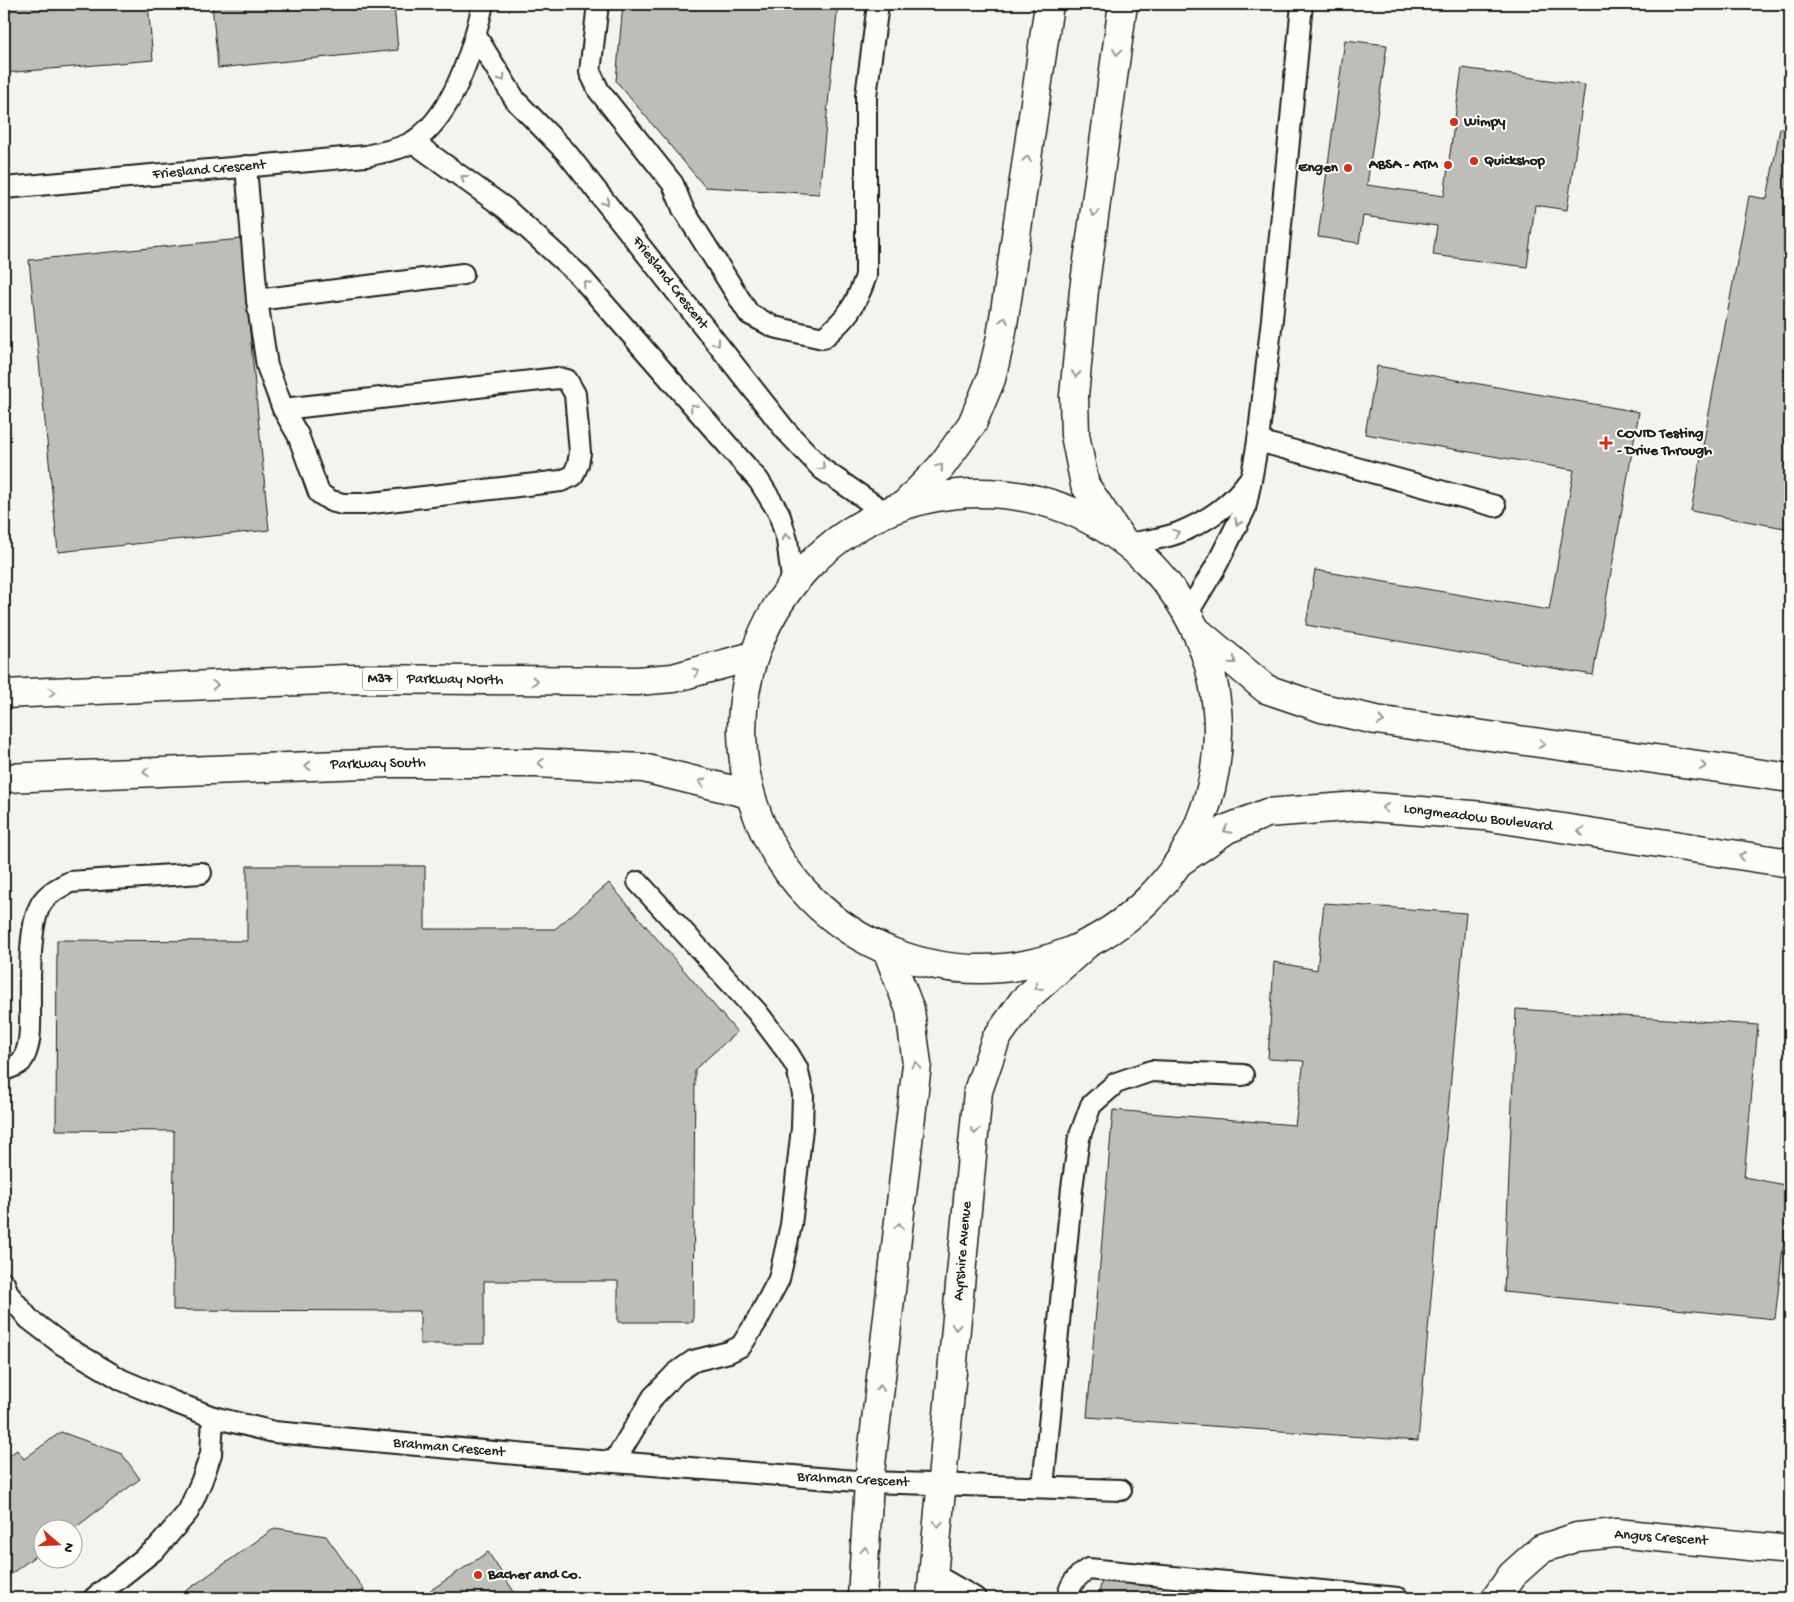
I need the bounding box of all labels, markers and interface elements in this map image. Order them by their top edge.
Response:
one-way arrow [1112,48,1122,56]
one-way arrow [495,72,505,81]
place label: Wimpy [1463,113,1506,131]
marker: Wimpy [1448,116,1460,128]
place label: Quickshop [1484,152,1546,170]
one-way arrow [1021,155,1032,163]
marker: Quickshop [1468,155,1480,167]
street label: Friesland Crescent [151,156,268,184]
place label: ABSA - ATM [1368,156,1439,174]
place label: Engen [1298,159,1339,177]
marker: ABSA - ATM [1442,159,1454,171]
marker: Engen [1342,162,1354,174]
one-way arrow [460,175,470,184]
one-way arrow [600,196,608,205]
one-way arrow [1090,209,1100,217]
street label: Friesland Crescent [627,232,713,335]
one-way arrow [584,281,592,290]
one-way arrow [998,316,1008,324]
one-way arrow [712,337,720,346]
one-way arrow [1070,371,1081,379]
one-way arrow [690,403,699,412]
place label: COVID Testing - Drive Through [1616,425,1712,460]
marker: COVID Testing - Drive Through [1599,436,1613,450]
one-way arrow [816,462,825,471]
one-way arrow [935,463,944,472]
one-way arrow [1234,516,1244,525]
one-way arrow [1171,529,1179,539]
one-way arrow [781,533,792,542]
one-way arrow [1228,656,1237,665]
one-way arrow [692,667,701,678]
road number: M37 [362,668,398,691]
street label: Parkway North [406,670,503,690]
one-way arrow [531,676,539,686]
one-way arrow [212,680,219,690]
one-way arrow [49,687,57,697]
one-way arrow [1377,715,1386,725]
one-way arrow [1538,738,1546,748]
street label: Parkway South [329,754,426,774]
one-way arrow [537,758,544,768]
one-way arrow [1699,760,1707,771]
one-way arrow [304,761,312,771]
one-way arrow [142,766,150,777]
one-way arrow [697,777,706,788]
street label: Longmeadow Boulevard [1402,800,1555,836]
one-way arrow [1381,803,1389,814]
one-way arrow [1223,824,1232,834]
one-way arrow [1577,826,1585,837]
one-way arrow [1738,851,1746,861]
one-way arrow [1035,981,1044,990]
one-way arrow [911,1061,921,1068]
one-way arrow [969,1127,980,1135]
street label: Ayrshire Avenue [950,1200,976,1302]
one-way arrow [893,1222,904,1230]
one-way arrow [951,1324,962,1332]
one-way arrow [874,1384,885,1392]
street label: Brahman Crescent [392,1434,507,1462]
street label: Brahman Crescent [796,1468,911,1492]
north arrow [32,1520,82,1570]
one-way arrow [932,1520,943,1528]
street label: Angus Crescent [1614,1526,1710,1550]
text: N [58,1540,77,1555]
one-way arrow [859,1545,870,1553]
place label: Bacher and Co. [487,1566,582,1584]
marker: Bacher and Co. [472,1569,484,1581]

